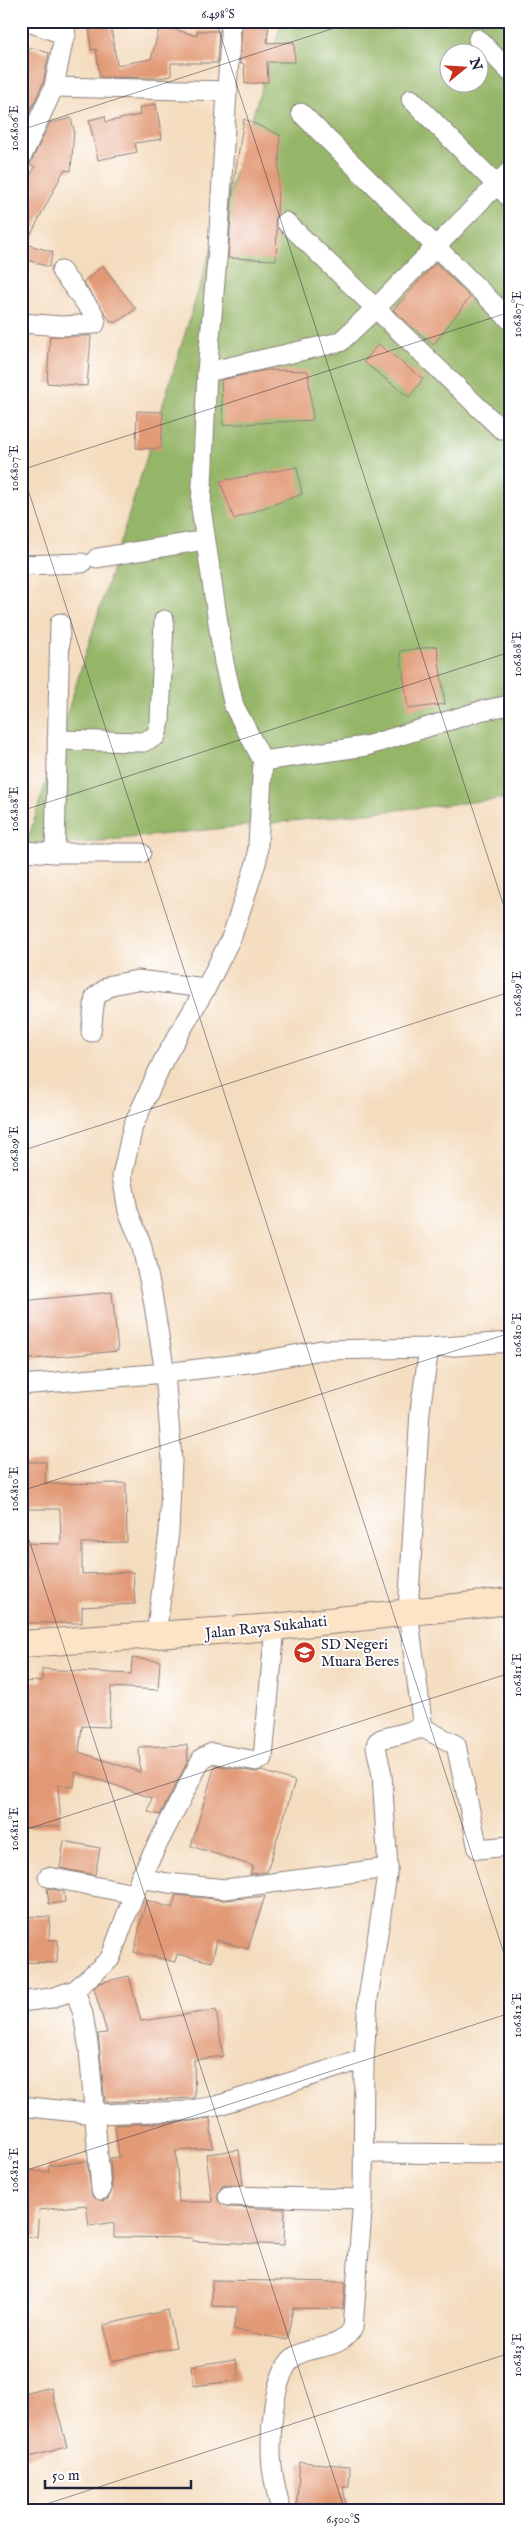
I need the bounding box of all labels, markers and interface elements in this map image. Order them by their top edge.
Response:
text: 6.498°S [201,7,235,22]
north arrow [438,42,488,92]
text: N [465,55,486,73]
text: 106.806°E [7,105,22,151]
text: 106.807°E [510,291,525,337]
text: 106.807°E [7,445,22,491]
text: 106.808°E [510,631,525,677]
text: 106.808°E [7,786,22,832]
text: 106.809°E [510,971,525,1017]
text: 106.809°E [7,1126,22,1172]
text: 106.810°E [510,1312,525,1358]
text: 106.810°E [7,1466,22,1512]
street label: Jalan Raya Sukahati [202,1612,328,1644]
place label: SD Negeri Muara Beres [321,1635,399,1671]
school or university icon: SD Negeri Muara Beres [293,1641,317,1665]
text: 106.811°E [510,1653,525,1697]
text: 106.811°E [7,1807,22,1851]
text: 106.812°E [510,1993,525,2037]
text: 106.812°E [7,2148,22,2192]
text: 106.813°E [510,2333,525,2377]
scale bar [45,2457,191,2489]
text: 50 m [52,2466,80,2485]
text: 6.500°S [326,2512,360,2527]

